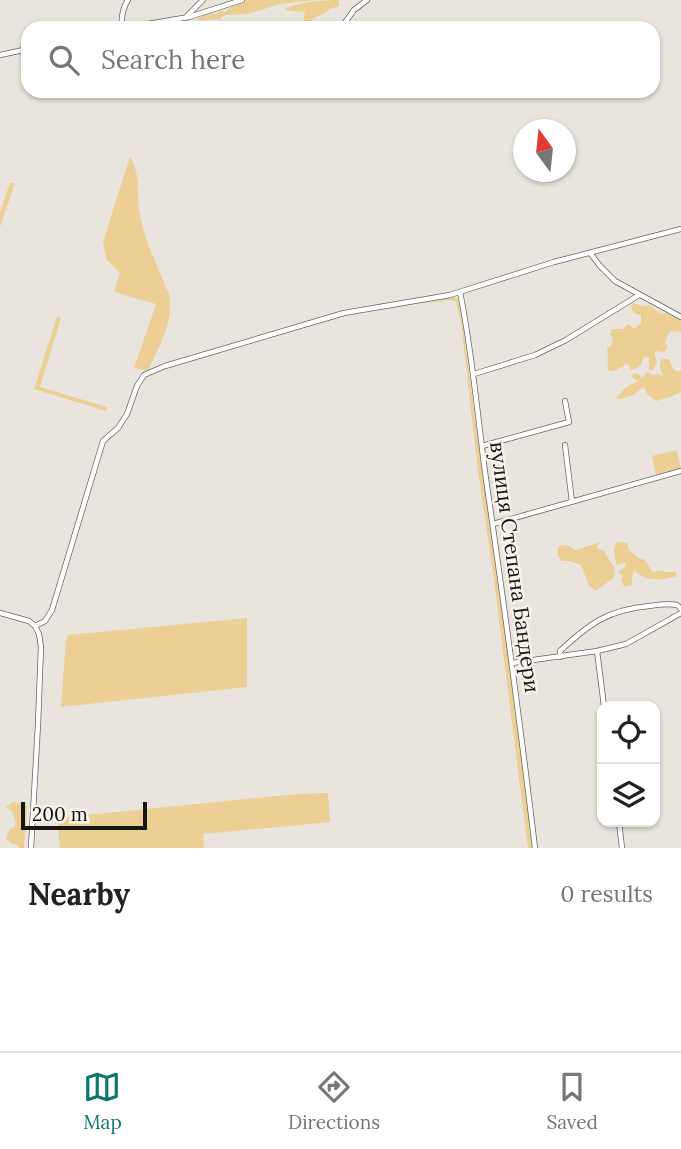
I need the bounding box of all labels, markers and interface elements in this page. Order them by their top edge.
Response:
search box [21,21,660,98]
icon: search [45,41,83,79]
text: Search here [101,43,245,76]
north arrow [513,119,576,182]
street label: вулиця Степана Бандери [484,440,546,694]
map controls [597,701,660,827]
button: locate [597,701,660,764]
button: layers [597,764,660,827]
scale bar [21,799,147,831]
text: 200 m [32,802,88,826]
text: Nearby [28,875,130,913]
text: 0 results [560,879,653,908]
tab: Map [83,1068,122,1134]
tab: Directions [288,1068,380,1134]
tab: Saved [546,1068,598,1134]

